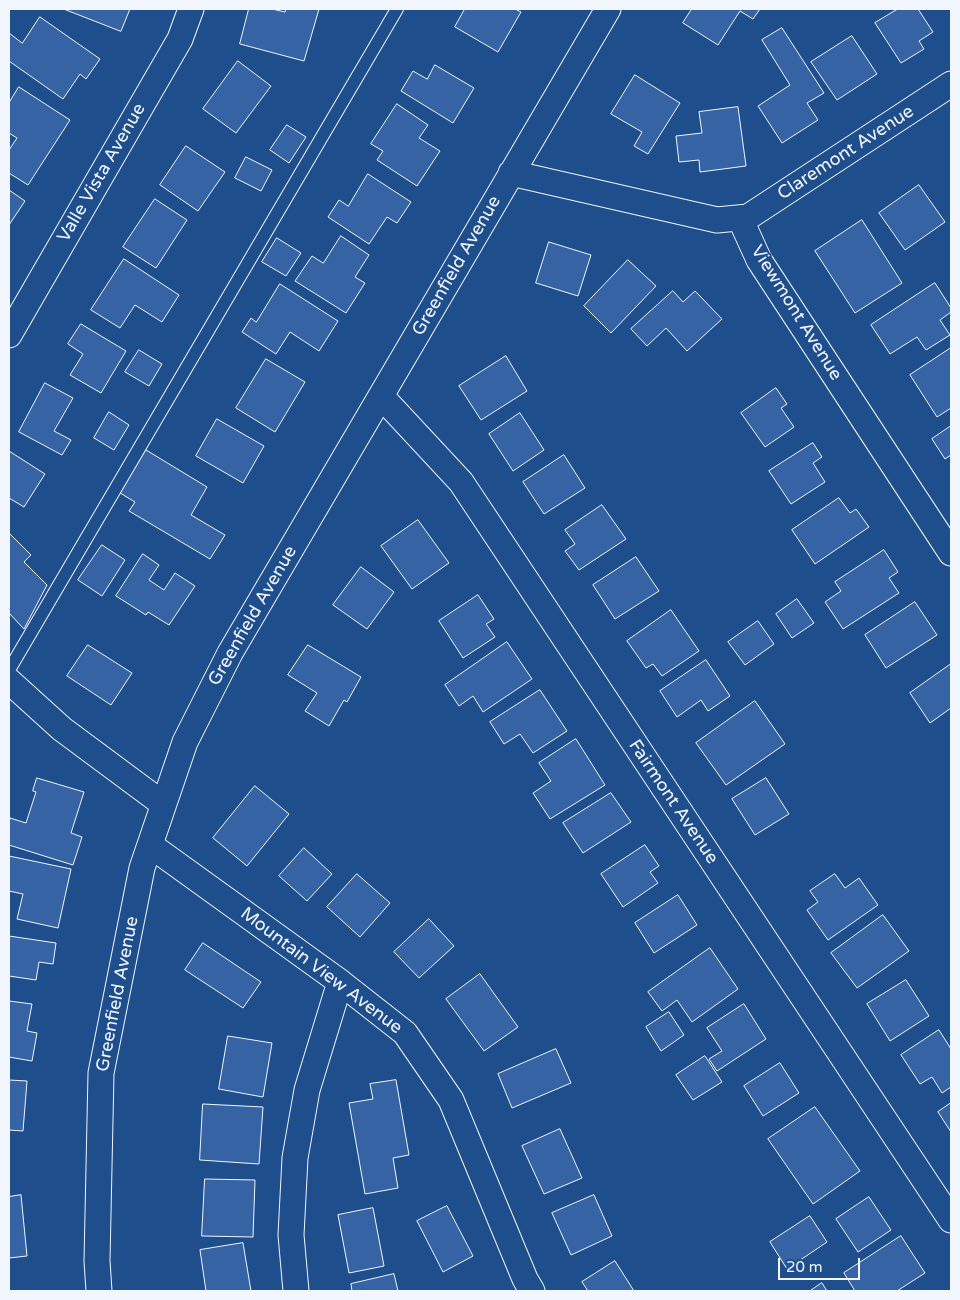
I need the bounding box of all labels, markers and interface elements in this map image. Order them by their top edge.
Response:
street label: Valle Vista Avenue [53,100,151,246]
street label: Claremont Avenue [774,101,918,205]
street label: Greenfield Avenue [408,192,506,340]
street label: Viewmont Avenue [746,241,846,385]
street label: Greenfield Avenue [204,542,302,690]
street label: Fairmont Avenue [623,736,723,868]
street label: Mountain View Avenue [236,903,406,1039]
street label: Greenfield Avenue [92,914,144,1074]
scale bar [780,1248,862,1280]
text: 20 m [786,1258,823,1276]

